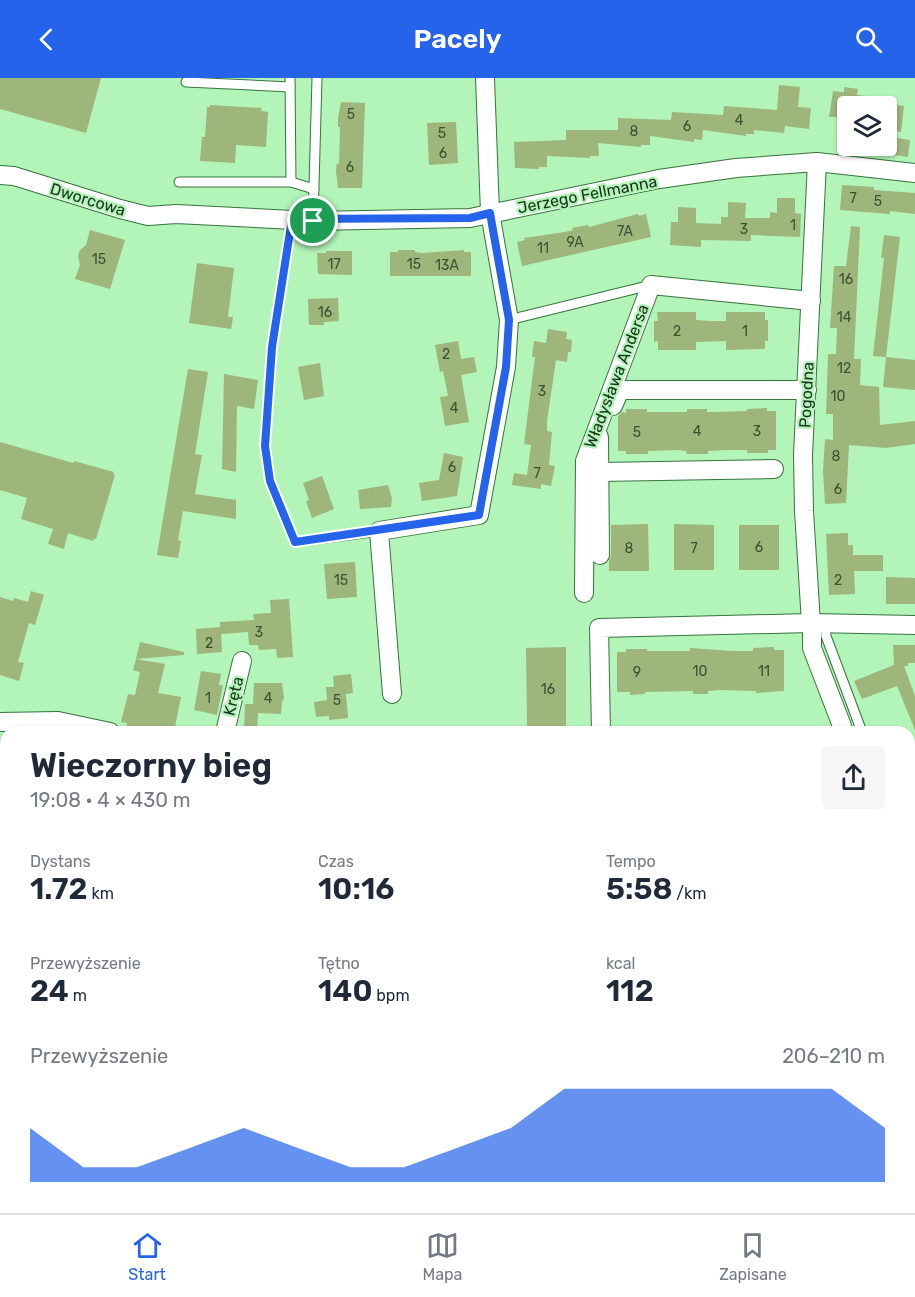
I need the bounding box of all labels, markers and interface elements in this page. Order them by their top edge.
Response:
icon: back [30,23,63,56]
text: Pacely [413,23,502,55]
icon: search [852,23,885,56]
map controls [837,96,897,156]
button: layers [837,96,897,156]
house number: 5 [347,106,355,123]
house number: 4 [735,112,744,129]
house number: 6 [683,118,691,135]
house number: 8 [630,123,639,140]
house number: 5 [438,125,446,142]
house number: 6 [439,145,447,162]
house number: 6 [346,159,354,176]
street label: Jerzego Fellmanna [516,172,659,217]
street label: Dworcowa [48,179,128,220]
house number: 7 [849,190,857,207]
house number: 5 [874,193,882,210]
pin [287,195,338,246]
icon: arrive [296,204,329,237]
house number: 1 [790,217,796,234]
house number: 3 [740,221,748,238]
house number: 7A [617,223,634,240]
house number: 9A [566,234,584,251]
house number: 11 [537,240,549,257]
house number: 15 [92,251,106,268]
house number: 17 [327,256,341,273]
house number: 15 [407,256,421,273]
house number: 13A [435,257,460,274]
house number: 16 [839,271,853,288]
street label: Władysława Andersa [580,302,653,451]
house number: 16 [318,304,332,321]
house number: 14 [837,309,852,326]
house number: 2 [673,323,681,340]
house number: 1 [742,323,748,340]
house number: 2 [442,346,450,363]
house number: 12 [837,360,851,377]
street label: Pogodna [795,362,818,429]
house number: 3 [538,383,546,400]
house number: 10 [831,388,846,405]
house number: 4 [450,400,459,417]
house number: 4 [693,423,702,440]
house number: 3 [753,423,761,440]
house number: 5 [633,424,641,441]
house number: 8 [832,448,841,465]
house number: 6 [448,459,456,476]
house number: 7 [533,465,541,482]
house number: 6 [834,481,842,498]
house number: 6 [755,539,763,556]
house number: 8 [625,540,634,557]
house number: 7 [690,540,698,557]
house number: 15 [334,572,348,589]
house number: 2 [834,572,842,589]
house number: 3 [255,624,263,641]
house number: 2 [205,635,213,652]
house number: 10 [693,663,708,680]
house number: 11 [758,663,770,680]
house number: 9 [633,664,641,681]
street label: Kręta [219,675,248,718]
house number: 16 [541,681,555,698]
house number: 1 [205,690,211,707]
house number: 4 [264,690,273,707]
house number: 5 [333,692,341,709]
text: Wieczorny bieg [30,746,272,785]
button: share [822,746,885,809]
text: 19:08 · 4 × 430 m [30,788,191,812]
text: Dystans [30,852,91,871]
text: Czas [318,852,354,871]
text: Tempo [606,852,656,871]
text: 1.72 [30,871,88,907]
text: 10:16 [318,871,394,907]
text: 5:58 [606,871,672,907]
text: km [88,884,114,903]
text: /km [672,884,707,903]
text: Przewyższenie [30,954,141,973]
text: Tętno [318,954,360,973]
text: kcal [606,954,635,973]
text: 24 [30,973,69,1009]
text: 140 [318,973,372,1009]
text: 112 [606,973,654,1009]
text: m [69,986,87,1005]
text: bpm [372,986,410,1005]
text: Przewyższenie [30,1044,168,1068]
text: 206–210 m [782,1044,885,1068]
tab: Start [128,1229,166,1284]
tab: Mapa [422,1229,462,1284]
tab: Zapisane [719,1229,787,1284]

